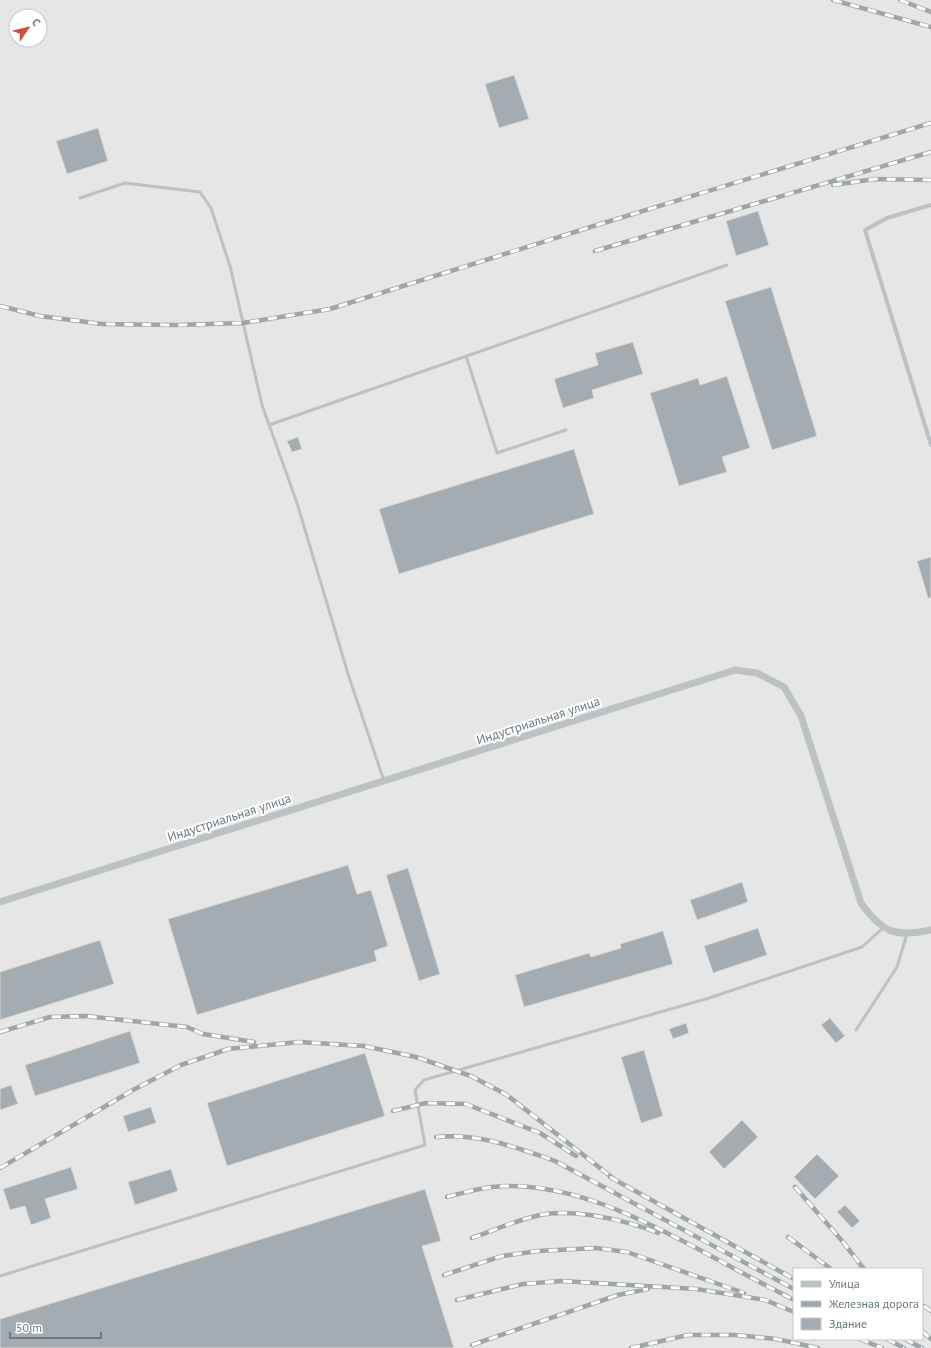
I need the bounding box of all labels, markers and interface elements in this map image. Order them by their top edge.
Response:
north arrow [8,8,48,48]
text: С [29,16,44,29]
street label: Индустриальная улица [474,692,602,749]
street label: Индустриальная улица [165,789,293,846]
legend [793,1268,923,1340]
text: Улица [829,1276,860,1291]
text: Железная дорога [828,1296,919,1311]
scale bar [10,1314,101,1340]
text: Здание [829,1316,867,1331]
text: 50 m [16,1320,42,1335]

